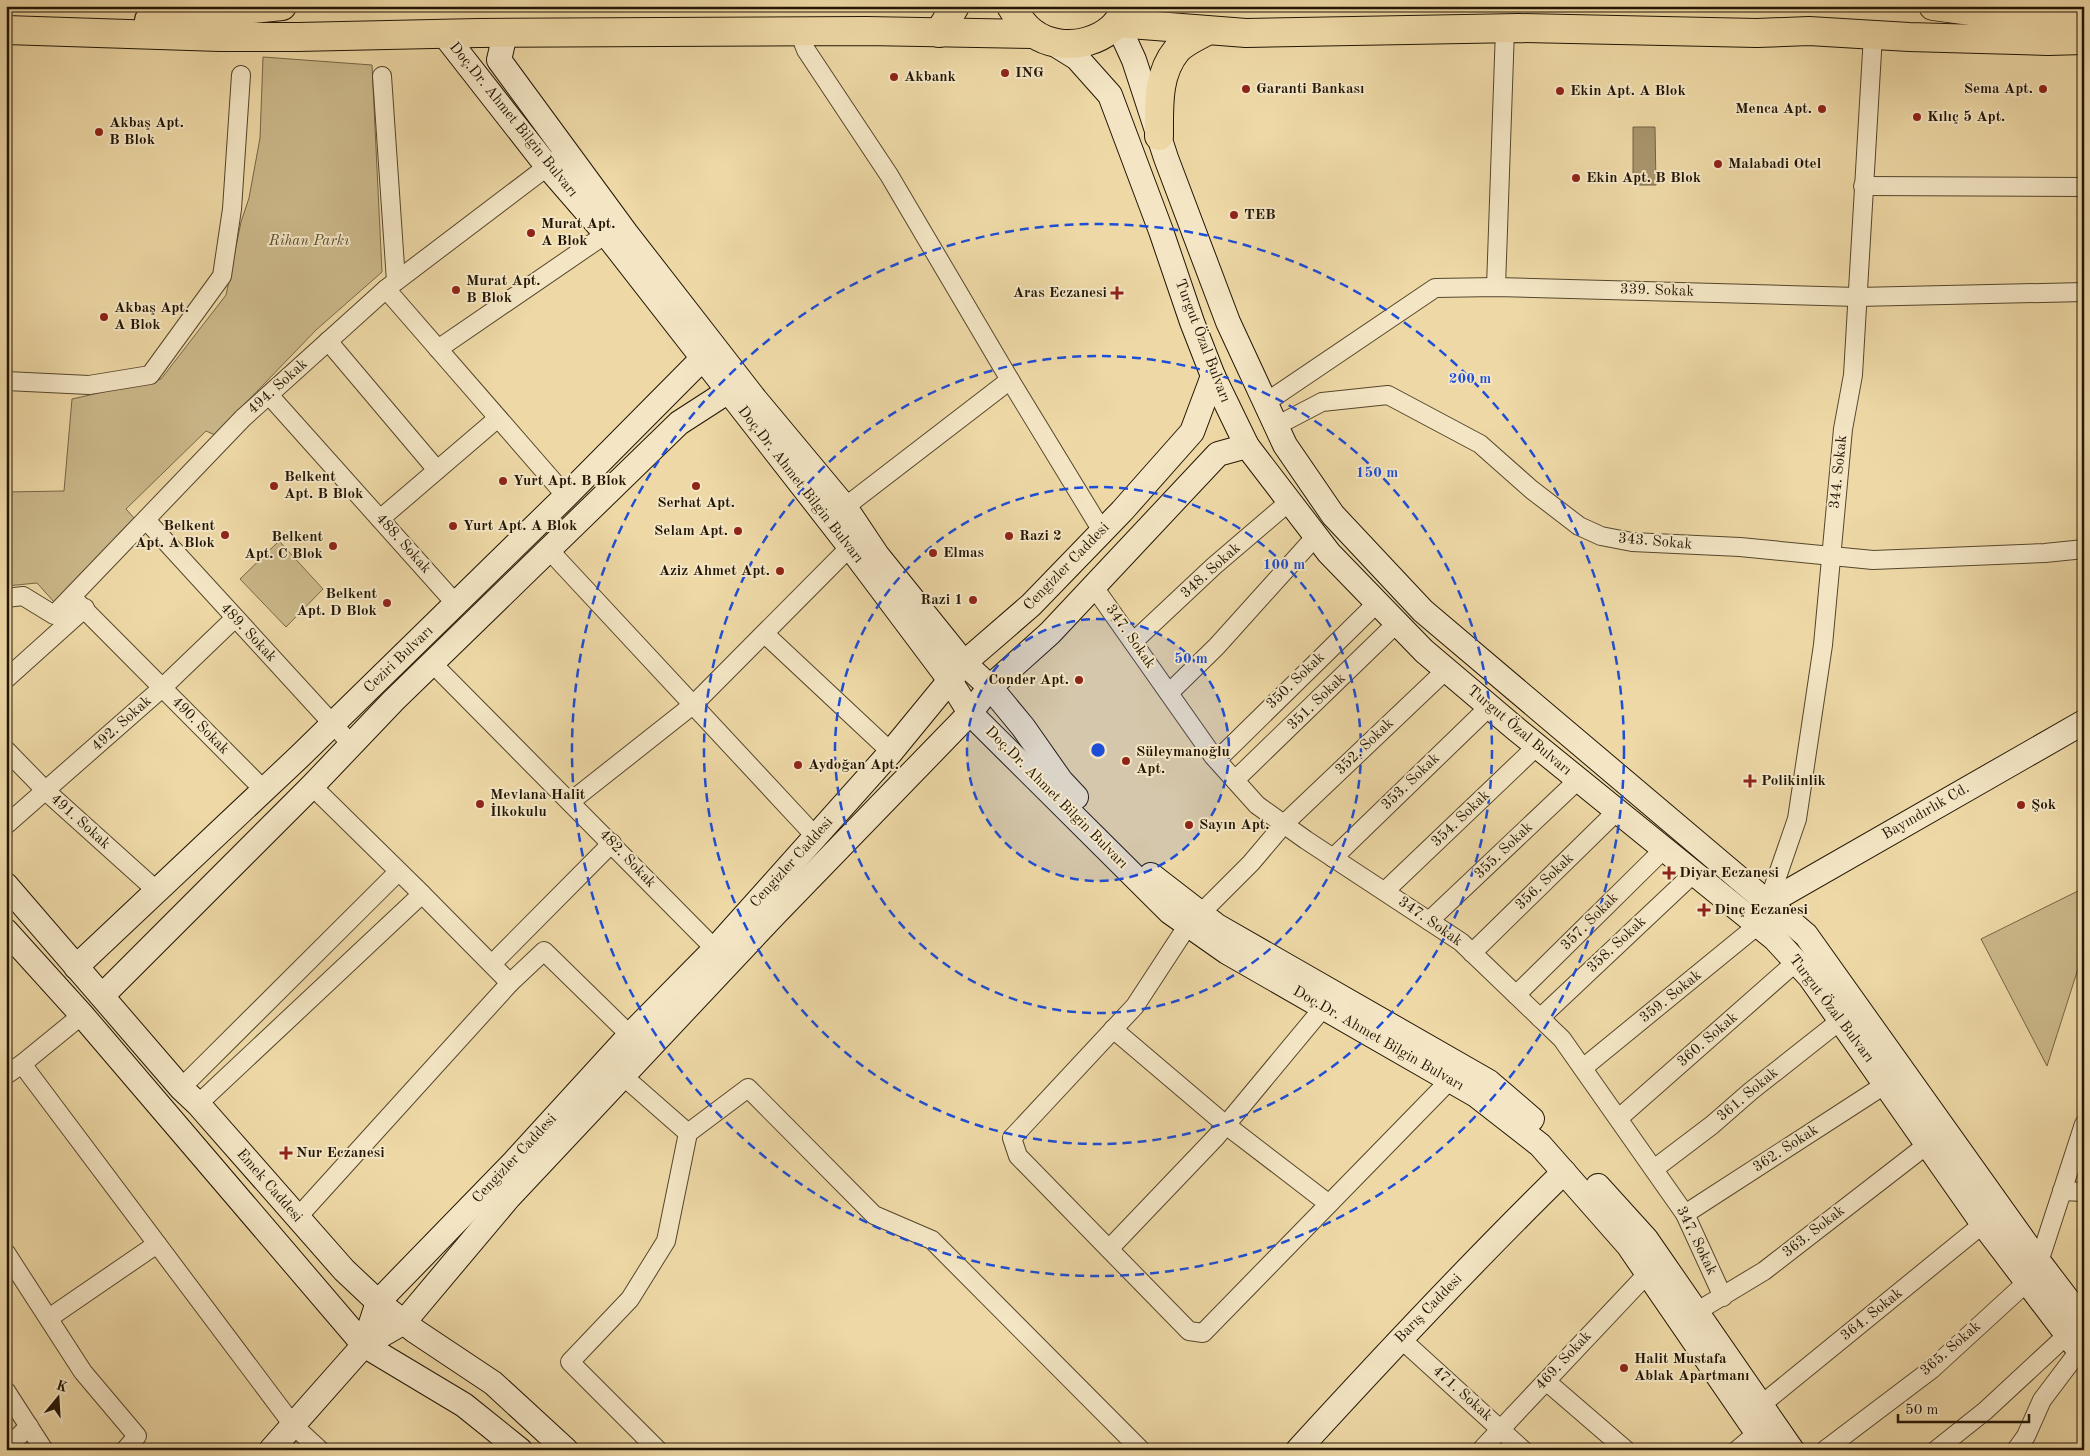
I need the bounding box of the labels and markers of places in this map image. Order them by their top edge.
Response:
place label: ING [1015,66,1044,81]
marker: ING [999,67,1011,79]
place label: Akbank [904,70,957,85]
marker: Akbank [888,71,900,83]
place label: Garanti Bankası [1256,82,1365,97]
place label: Sema Apt. [1964,82,2033,97]
marker: Garanti Bankası [1240,83,1252,95]
marker: Sema Apt. [2037,83,2049,95]
place label: Ekin Apt. A Blok [1570,84,1686,99]
marker: Ekin Apt. A Blok [1554,85,1566,97]
place label: Menca Apt. [1735,102,1812,117]
marker: Menca Apt. [1816,103,1828,115]
place label: Kılıç 5 Apt. [1927,110,2005,125]
marker: Kılıç 5 Apt. [1911,111,1923,123]
place label: Akbaş Apt. B Blok [109,116,184,148]
marker: Akbaş Apt. B Blok [93,126,105,138]
place label: Malabadi Otel [1728,157,1822,172]
marker: Malabadi Otel [1712,158,1724,170]
place label: Ekin Apt. B Blok [1586,171,1702,186]
marker: Ekin Apt. B Blok [1570,172,1582,184]
place label: TEB [1244,208,1276,223]
marker: TEB [1228,209,1240,221]
place label: Murat Apt. A Blok [541,217,616,249]
marker: Murat Apt. A Blok [525,227,537,239]
place label: Murat Apt. B Blok [466,274,541,306]
marker: Murat Apt. B Blok [450,284,462,296]
place label: Aras Eczanesi [1013,286,1107,301]
marker: Aras Eczanesi [1111,287,1123,299]
place label: Akbaş Apt. A Blok [114,301,189,333]
marker: Akbaş Apt. A Blok [98,311,110,323]
place label: Belkent Apt. B Blok [284,470,364,502]
place label: Yurt Apt. B Blok [513,474,627,489]
marker: Yurt Apt. B Blok [497,475,509,487]
marker: Belkent Apt. B Blok [268,480,280,492]
marker: Serhat Apt. [690,480,702,492]
place label: Serhat Apt. [657,496,735,511]
place label: Belkent Apt. A Blok [135,519,216,551]
place label: Yurt Apt. A Blok [463,519,578,534]
marker: Yurt Apt. A Blok [447,520,459,532]
place label: Selam Apt. [654,524,728,539]
marker: Selam Apt. [732,525,744,537]
marker: Belkent Apt. A Blok [219,529,231,541]
place label: Razi 2 [1019,529,1062,544]
place label: Belkent Apt. C Blok [244,530,324,562]
marker: Razi 2 [1003,530,1015,542]
marker: Belkent Apt. C Blok [327,540,339,552]
place label: Elmas [943,546,984,561]
marker: Elmas [927,547,939,559]
place label: Aziz Ahmet Apt. [659,564,770,579]
marker: Aziz Ahmet Apt. [774,565,786,577]
place label: Belkent Apt. D Blok [296,587,378,619]
place label: Razi 1 [920,593,963,608]
marker: Razi 1 [967,594,979,606]
marker: Belkent Apt. D Blok [381,597,393,609]
place label: Conder Apt. [988,673,1069,688]
marker: Conder Apt. [1073,674,1085,686]
centre of rings [1089,741,1107,759]
place label: Süleymanoğlu Apt. [1136,745,1230,777]
marker: Süleymanoğlu Apt. [1120,755,1132,767]
place label: Aydoğan Apt. [808,758,899,773]
marker: Aydoğan Apt. [792,759,804,771]
marker: Polikinlik [1743,774,1757,788]
place label: Polikinlik [1761,774,1827,789]
place label: Mevlana Halit İlkokulu [490,788,586,820]
marker: Mevlana Halit İlkokulu [474,798,486,810]
place label: Şok [2031,798,2057,813]
marker: Şok [2015,799,2027,811]
place label: Sayın Apt. [1199,818,1269,833]
marker: Sayın Apt. [1183,819,1195,831]
place label: Diyar Eczanesi [1679,866,1779,881]
marker: Diyar Eczanesi [1663,867,1675,879]
place label: Dinç Eczanesi [1714,903,1808,918]
marker: Dinç Eczanesi [1698,904,1710,916]
place label: Nur Eczanesi [296,1146,385,1161]
marker: Nur Eczanesi [280,1147,292,1159]
place label: Halit Mustafa Ablak Apartmanı [1634,1352,1750,1384]
marker: Halit Mustafa Ablak Apartmanı [1618,1362,1630,1374]

